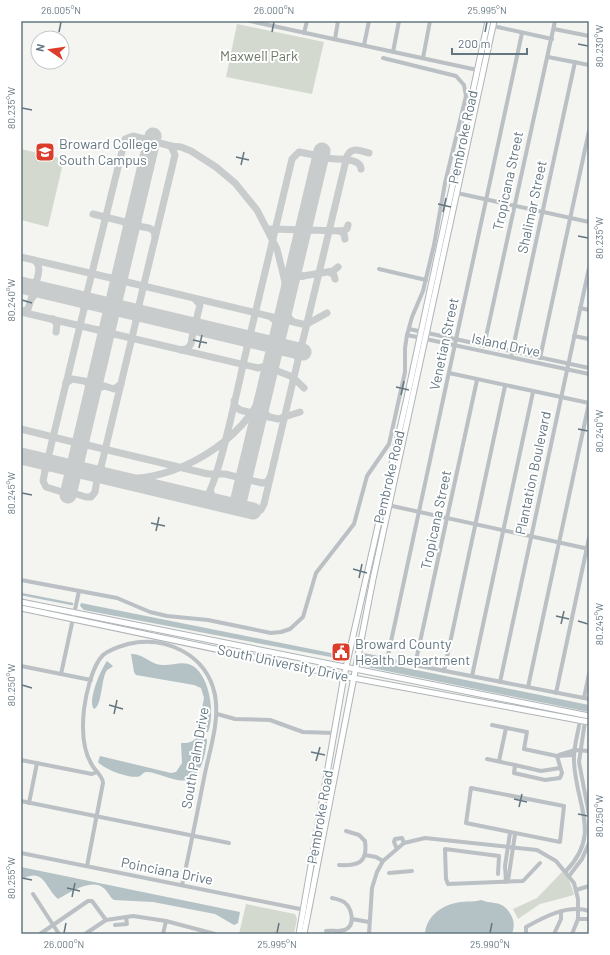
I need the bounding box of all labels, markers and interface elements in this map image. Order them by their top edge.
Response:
text: 26.005°N [41,4,81,16]
text: 26.000°N [254,4,294,16]
text: 25.995°N [467,4,507,16]
text: 80.230°W [593,25,605,67]
north arrow [30,30,70,70]
scale bar [452,30,527,56]
text: 200 m [458,36,490,50]
text: N [33,43,47,53]
park label: Maxwell Park [220,47,298,64]
text: 80.235°W [5,87,17,129]
street label: Pembroke Road [444,89,481,185]
street label: Tropicana Street [489,130,526,232]
place label: Broward College South Campus [59,135,158,168]
school or university icon: Broward College South Campus [34,141,56,163]
street label: Shalimar Street [513,159,550,255]
text: 80.235°W [593,217,605,259]
text: 80.240°W [5,278,17,321]
street label: Venetian Street [425,296,462,392]
street label: Island Drive [470,329,542,360]
text: 80.240°W [593,409,605,452]
street label: Plantation Boulevard [511,410,554,536]
street label: Pembroke Road [370,429,408,525]
street label: Tropicana Street [417,469,454,571]
text: 80.245°W [5,472,17,514]
text: 80.245°W [593,603,605,645]
place label: Broward County Health Department [355,635,470,668]
street label: South University Drive [216,640,350,685]
public building icon: Broward County Health Department [330,641,352,663]
text: 80.250°W [5,664,17,706]
street label: South Palm Drive [177,706,212,810]
street label: Pembroke Road [303,768,336,865]
text: 80.250°W [593,795,605,837]
street label: Poinciana Drive [120,853,215,888]
text: 80.255°W [5,857,17,899]
text: 26.000°N [44,938,84,950]
text: 25.995°N [257,938,297,950]
text: 25.990°N [470,938,510,950]

